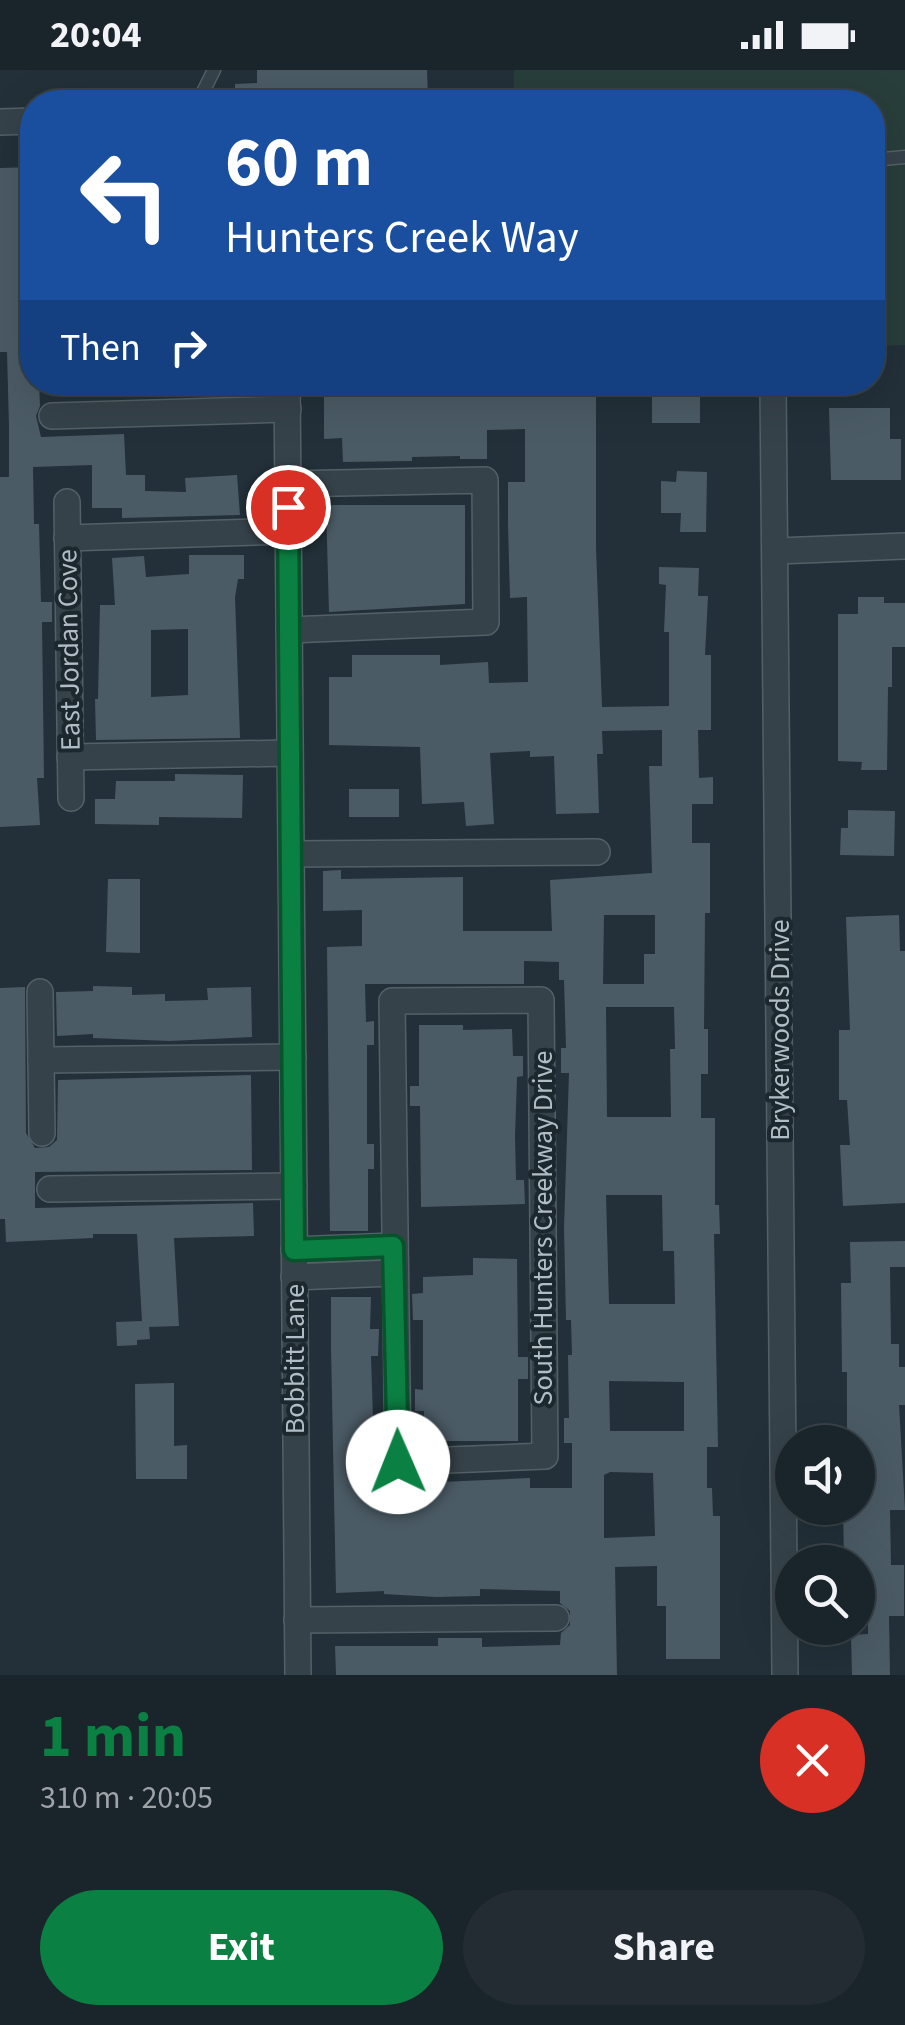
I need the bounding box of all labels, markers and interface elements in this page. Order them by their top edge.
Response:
text: 20:04 [50,8,142,62]
text: 60 m [225,113,373,213]
icon: left [60,130,190,260]
text: Hunters Creek Way [225,206,579,270]
icon: right [161,320,216,375]
text: Then [60,321,141,375]
pin [246,465,331,550]
icon: arrive [261,480,316,535]
street label: East Jordan Cove [47,549,91,751]
street label: Brykerwoods Drive [760,919,800,1141]
street label: South Hunters Creekway Drive [523,1051,563,1405]
street label: Bobbitt Lane [275,1284,315,1434]
position arrow [346,1410,450,1514]
map controls [775,1425,875,1645]
button: sound [775,1425,875,1525]
button: search [775,1545,875,1645]
text: 1 min [40,1695,186,1780]
button: close [760,1708,865,1813]
text: 310 m · 20:05 [40,1775,213,1821]
button: Exit [40,1890,443,2005]
button: Share [463,1890,865,2005]

